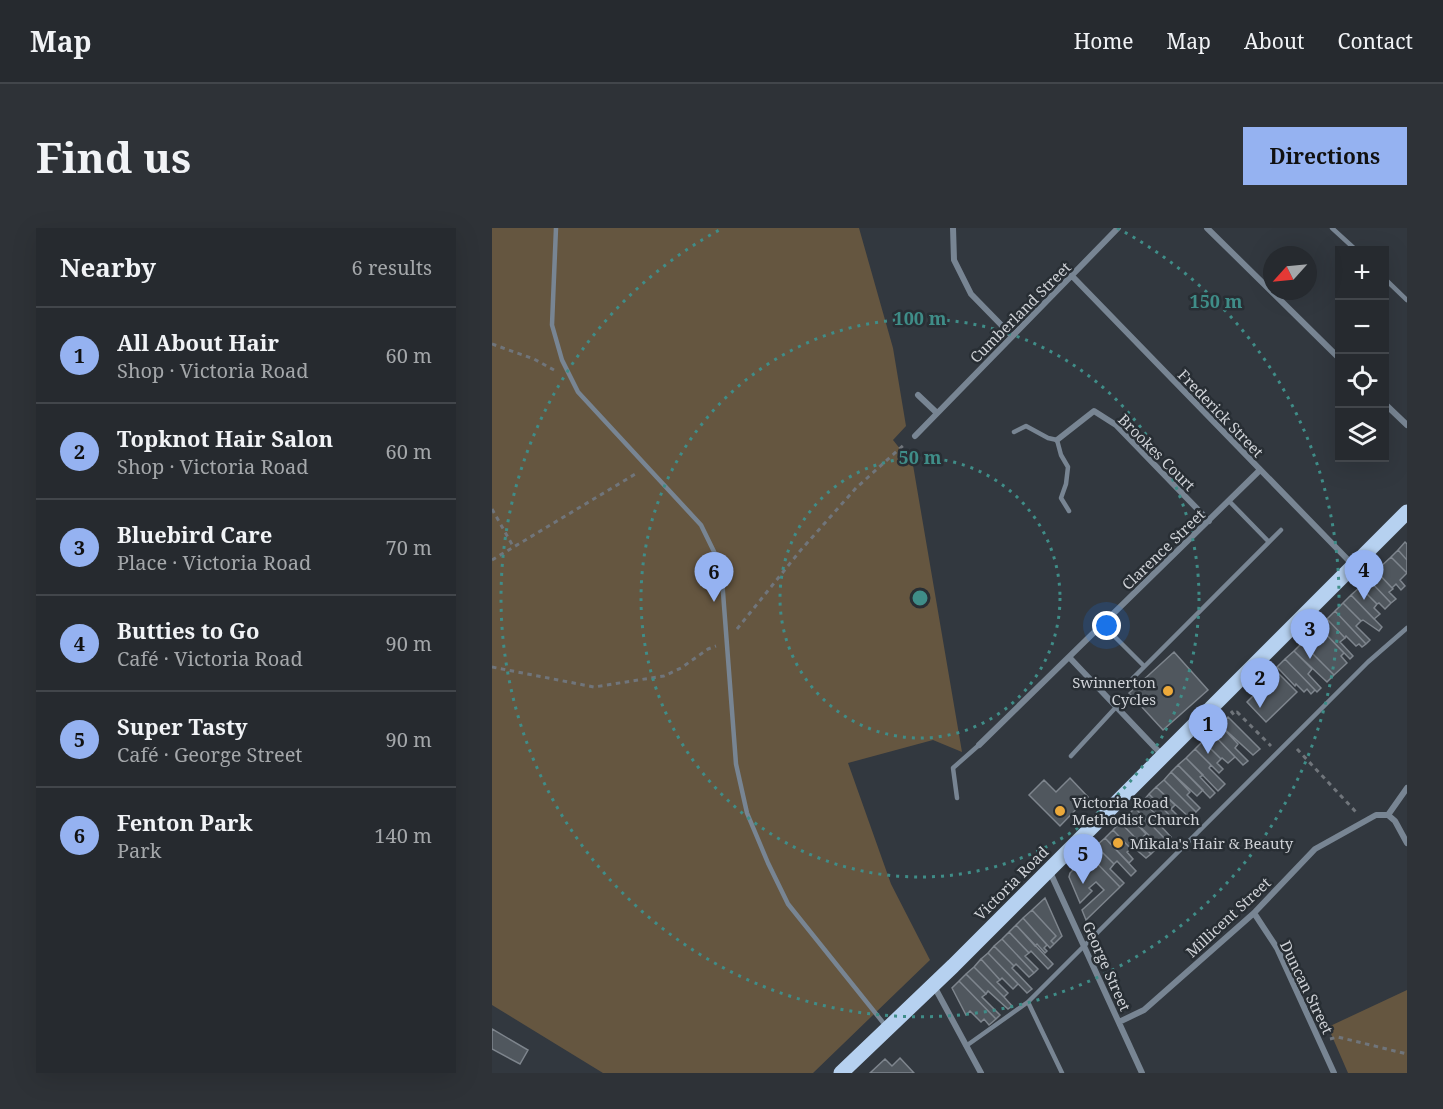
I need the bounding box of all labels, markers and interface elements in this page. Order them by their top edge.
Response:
text: Map [30,22,92,60]
text: Home [1074,27,1134,55]
text: Map [1167,27,1211,55]
text: About [1244,27,1305,55]
text: Contact [1338,27,1413,55]
button: Directions [1243,127,1407,185]
text: Find us [36,128,191,185]
north arrow [1263,246,1317,300]
map controls [1335,246,1389,462]
button: + [1335,246,1389,300]
text: Nearby [60,249,156,285]
text: 6 results [352,254,432,281]
street label: Cumberland Street [965,257,1075,367]
text: 150 m [1190,289,1243,313]
button: − [1335,300,1389,354]
text: 100 m [894,306,947,330]
text: All About Hair [117,327,279,357]
text: 1 [74,342,85,369]
text: 60 m [386,342,432,369]
button: locate [1335,354,1389,408]
text: Shop · Victoria Road [117,357,309,384]
street label: Frederick Street [1174,365,1268,461]
button: layers [1335,408,1389,462]
street label: Brookes Court [1114,409,1200,495]
text: Topknot Hair Salon [117,423,333,453]
text: 2 [74,438,85,465]
text: 60 m [386,438,432,465]
text: 50 m [899,445,942,469]
text: Shop · Victoria Road [117,453,309,480]
street label: Clarence Street [1117,504,1209,594]
text: Bluebird Care [117,519,272,549]
text: 3 [74,534,85,561]
text: 70 m [386,534,432,561]
text: Place · Victoria Road [117,549,311,576]
pin: 4 [1344,550,1384,600]
pin: 6 [694,552,734,602]
centre of rings [910,588,930,608]
pin: 3 [1290,610,1330,659]
your location [1092,611,1121,640]
text: Butties to Go [117,615,260,645]
text: 4 [74,630,85,657]
text: 90 m [386,630,432,657]
text: Café · Victoria Road [117,645,303,672]
pin: 2 [1240,658,1280,708]
place label: Swinnerton Cycles [1072,672,1156,709]
marker: Swinnerton Cycles [1161,684,1175,698]
pin: 1 [1188,704,1228,754]
text: Super Tasty [117,711,248,741]
text: 5 [74,726,85,753]
text: 90 m [386,726,432,753]
text: Café · George Street [117,741,302,768]
place label: Victoria Road Methodist Church [1072,792,1200,829]
marker: Victoria Road Methodist Church [1053,804,1067,818]
text: Fenton Park [117,807,253,837]
text: 6 [74,822,85,849]
text: 140 m [374,822,432,849]
place label: Mikala's Hair & Beauty [1130,833,1294,853]
pin: 5 [1064,834,1102,884]
marker: Mikala's Hair & Beauty [1111,836,1125,850]
text: Park [117,837,161,864]
street label: Victoria Road [970,842,1052,924]
street label: Millicent Street [1181,872,1275,962]
street label: George Street [1078,918,1136,1014]
street label: Duncan Street [1276,937,1338,1037]

